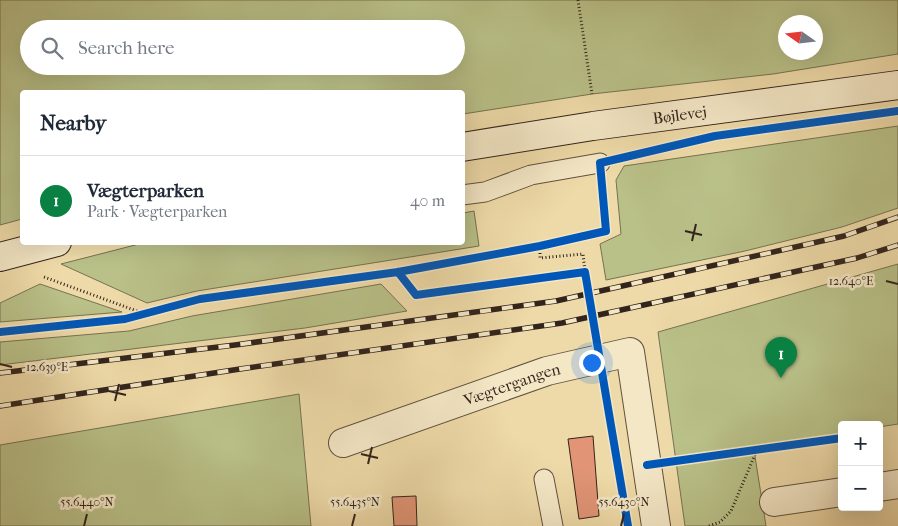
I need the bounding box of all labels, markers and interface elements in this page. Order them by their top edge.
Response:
north arrow [778,15,823,60]
search box [20,20,465,75]
icon: search [38,34,66,62]
text: Search here [78,37,174,59]
street label: Bøjlevej [651,101,708,127]
text: Nearby [40,111,106,135]
text: Vægterparken [87,180,204,202]
text: 1 [53,191,59,210]
text: 40 m [410,191,445,210]
text: Park · Vægterparken [87,202,227,221]
text: 12.640°E [829,274,873,288]
pin: 1 [765,337,797,378]
your location [579,350,605,376]
street label: Vægtergangen [460,359,563,410]
text: 12.639°E [26,360,68,374]
map controls [838,421,883,511]
button: + [838,421,883,466]
button: − [838,466,883,511]
text: 55.6440°N [60,495,114,509]
text: 55.6435°N [330,495,380,509]
text: 55.6430°N [598,495,650,509]

